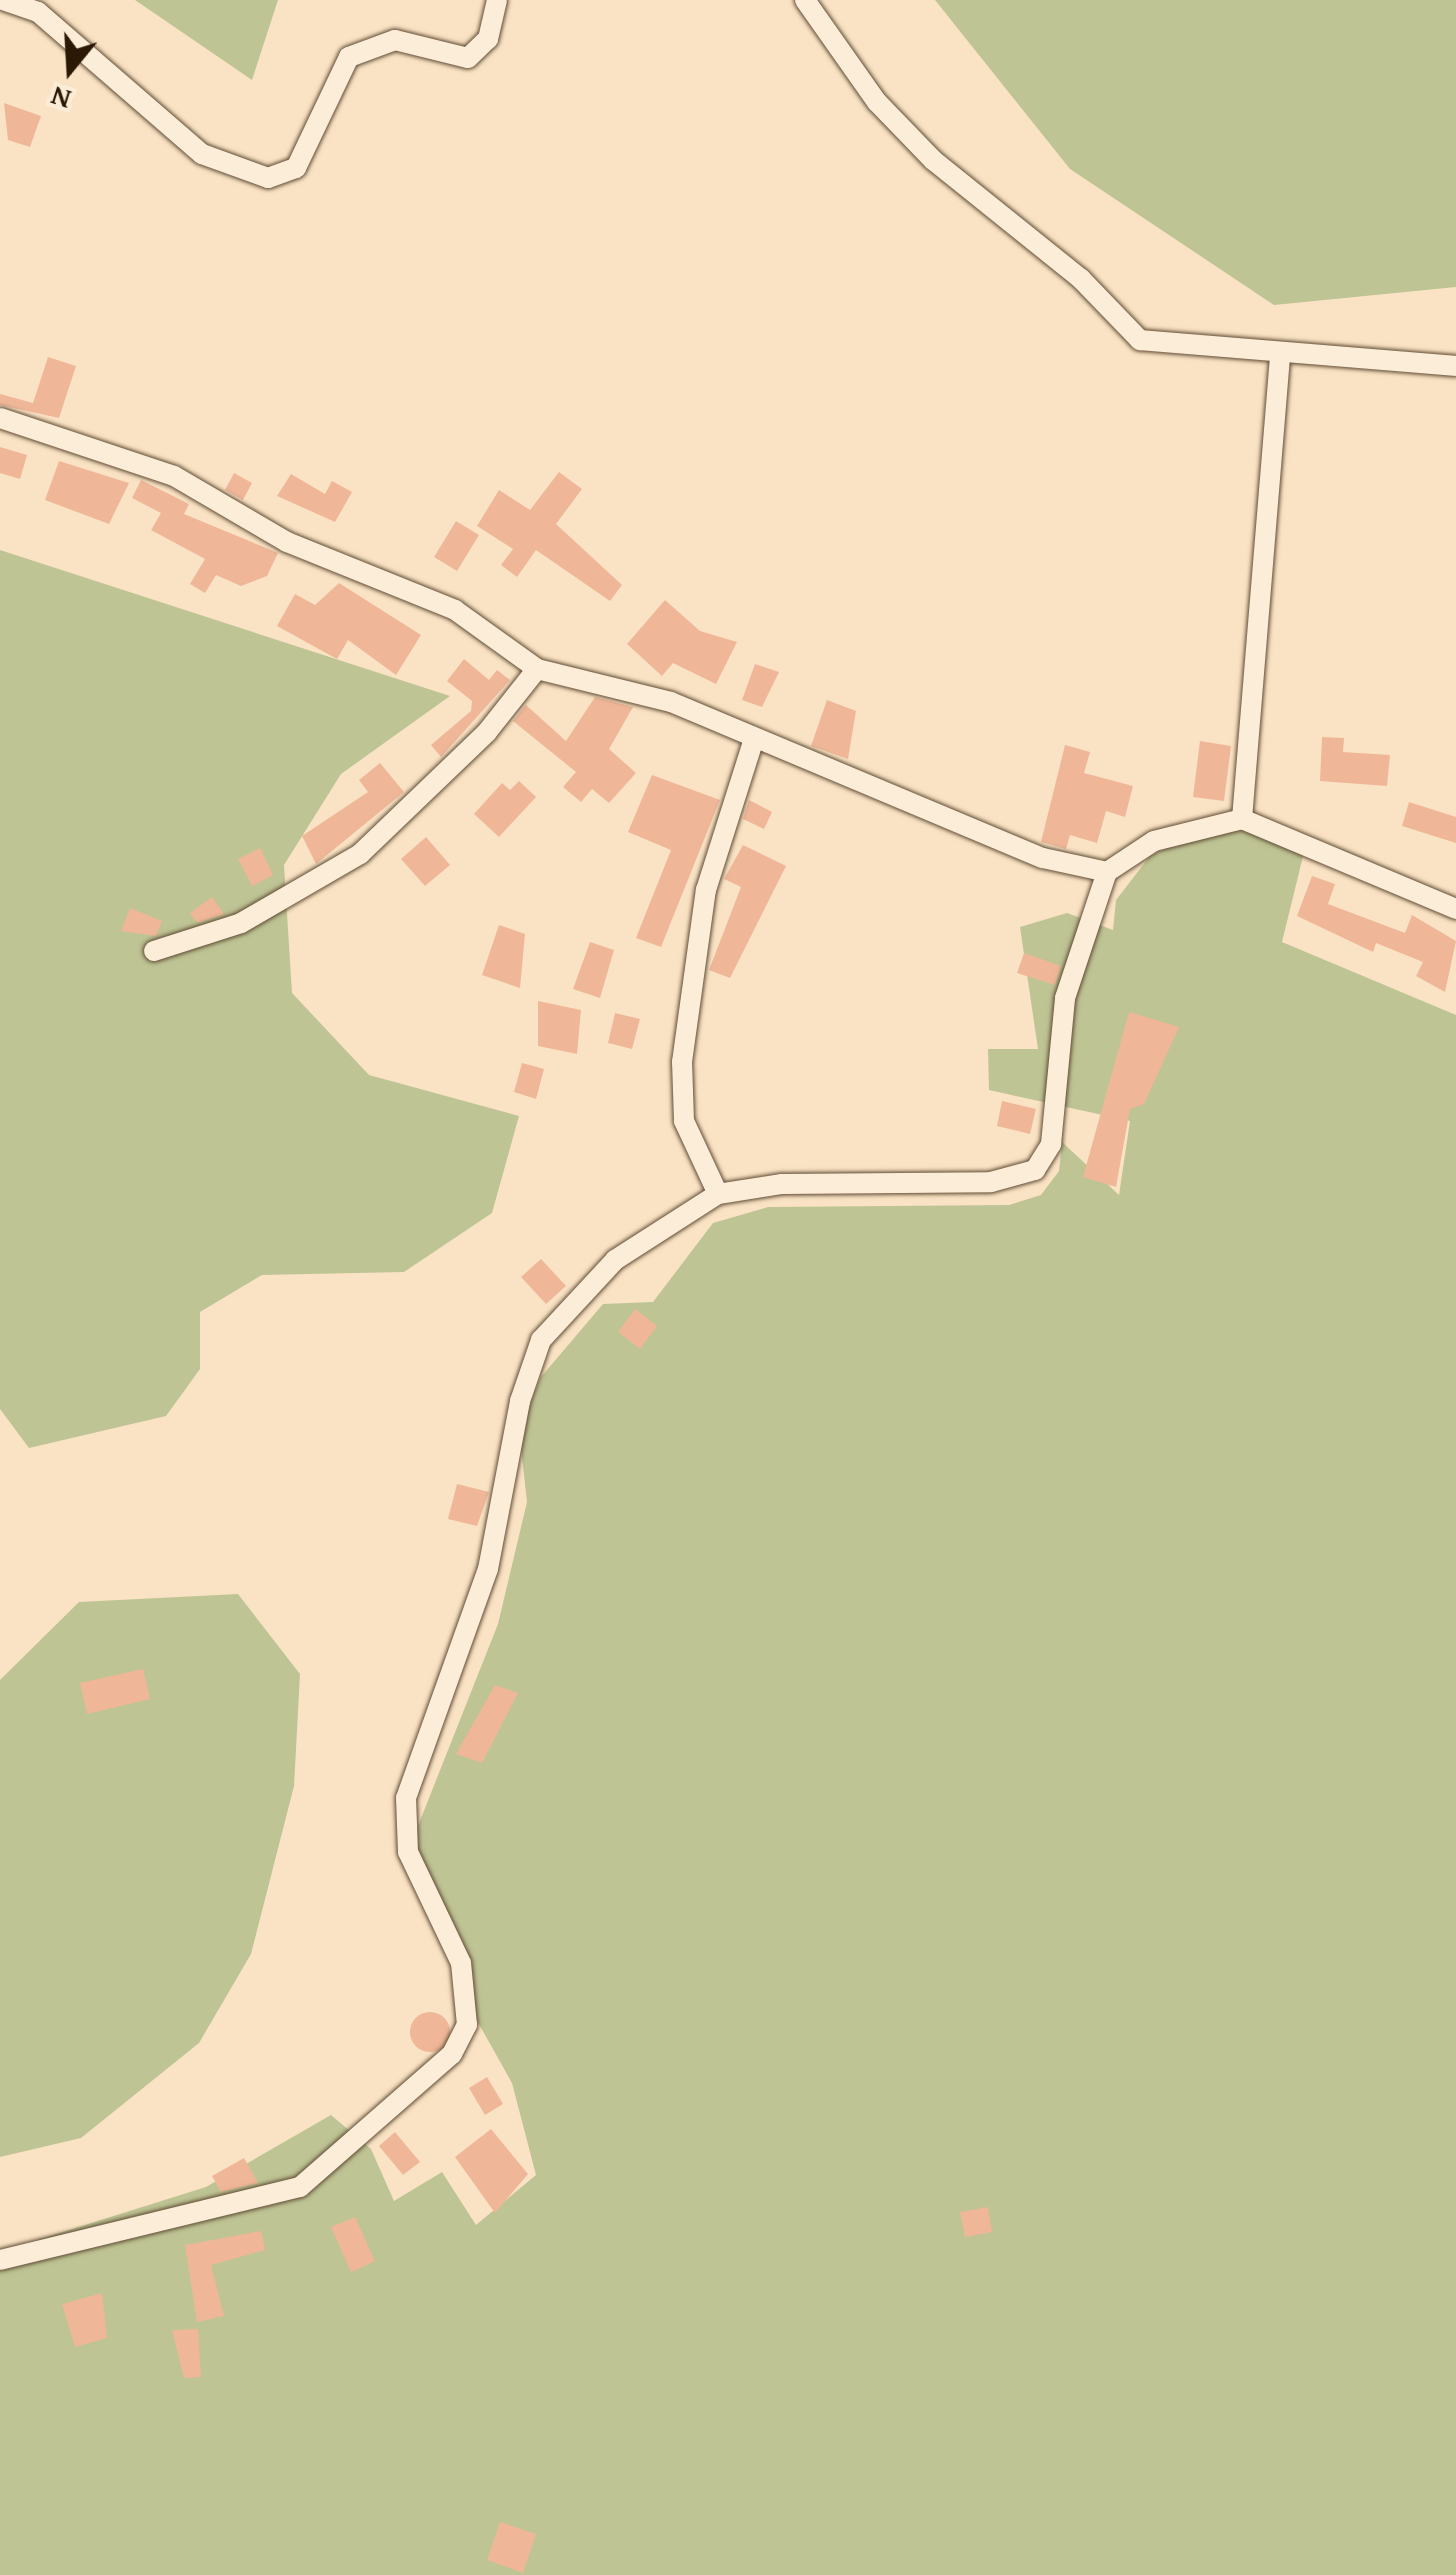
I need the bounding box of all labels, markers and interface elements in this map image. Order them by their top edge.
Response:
north arrow [20,20,120,120]
text: N [45,77,76,121]

